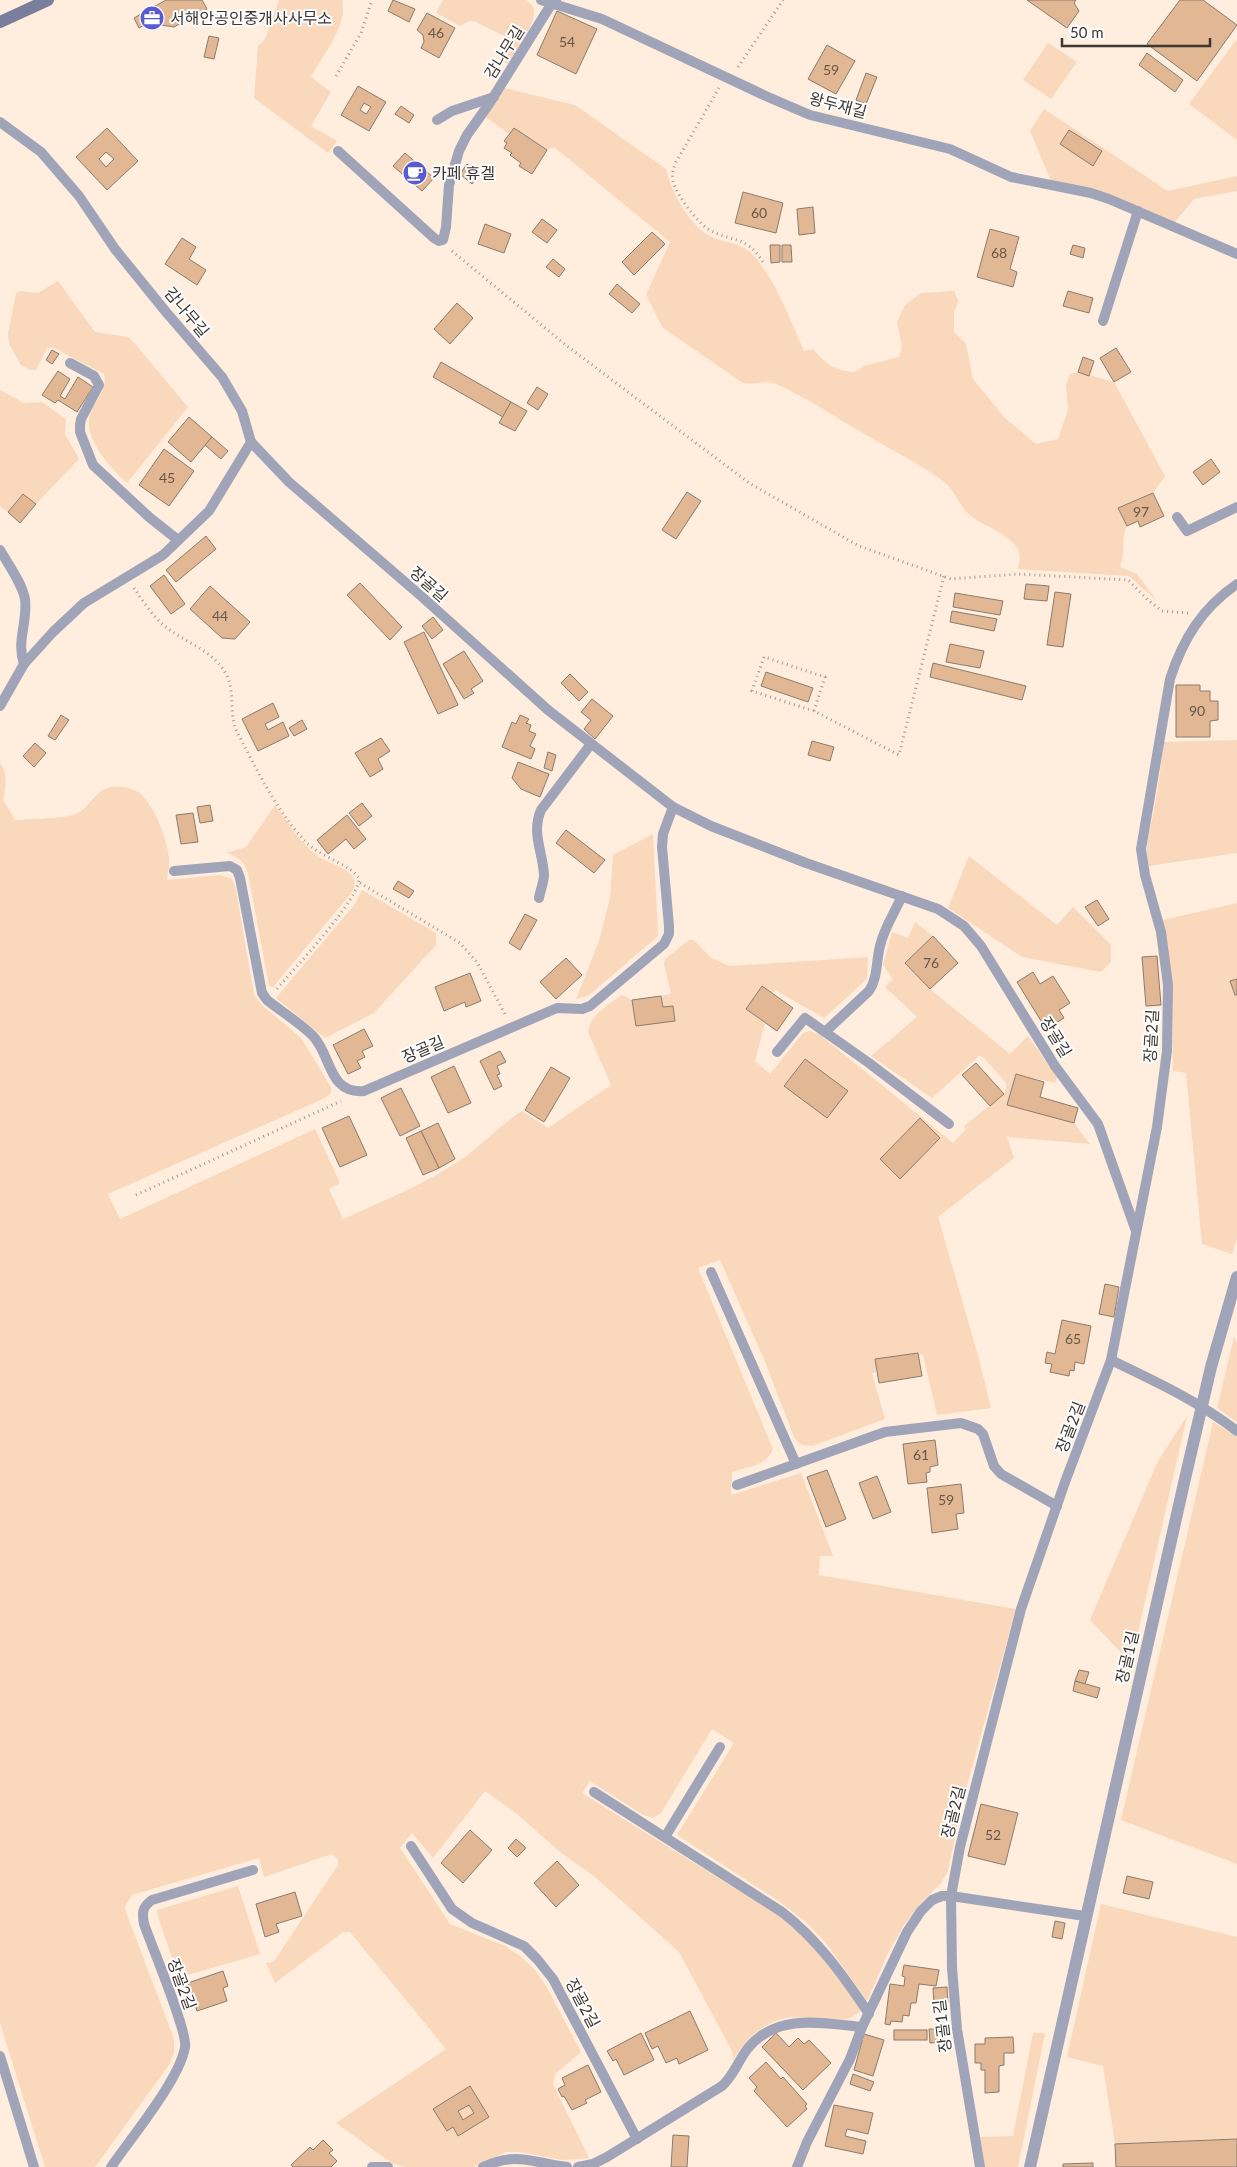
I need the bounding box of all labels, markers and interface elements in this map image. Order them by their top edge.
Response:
office icon: 서해안공인중개사사무소 [139,5,165,31]
place label: 서해안공인중개사사무소 [170,8,332,27]
scale bar [1062,15,1210,47]
street label: 감나무길 [480,22,527,82]
text: 50 m [1070,23,1104,41]
house number: 46 [428,24,444,41]
house number: 54 [559,33,575,50]
house number: 59 [823,61,839,78]
street label: 왕두재길 [807,88,869,121]
cafe icon: 카페 휴겔 [402,160,428,186]
place label: 카페 휴겔 [432,163,495,182]
house number: 60 [751,204,767,221]
house number: 68 [991,244,1007,261]
street label: 감나무길 [161,283,214,340]
house number: 45 [159,469,175,486]
house number: 97 [1133,503,1149,520]
street label: 장골길 [406,562,452,605]
house number: 44 [212,607,228,624]
house number: 90 [1189,702,1205,719]
house number: 76 [923,954,939,971]
street label: 장골2길 [1140,1009,1161,1063]
street label: 장골길 [1037,1013,1076,1060]
street label: 장골길 [399,1031,447,1066]
house number: 65 [1065,1330,1081,1347]
street label: 장골2길 [1051,1398,1088,1455]
house number: 61 [913,1446,929,1463]
house number: 59 [938,1491,954,1508]
street label: 장골1길 [1111,1629,1142,1685]
street label: 장골2길 [937,1784,968,1840]
house number: 52 [985,1826,1001,1843]
street label: 장골2길 [164,1955,201,2012]
street label: 장골2길 [563,1975,604,2031]
street label: 장골1길 [929,1998,954,2054]

